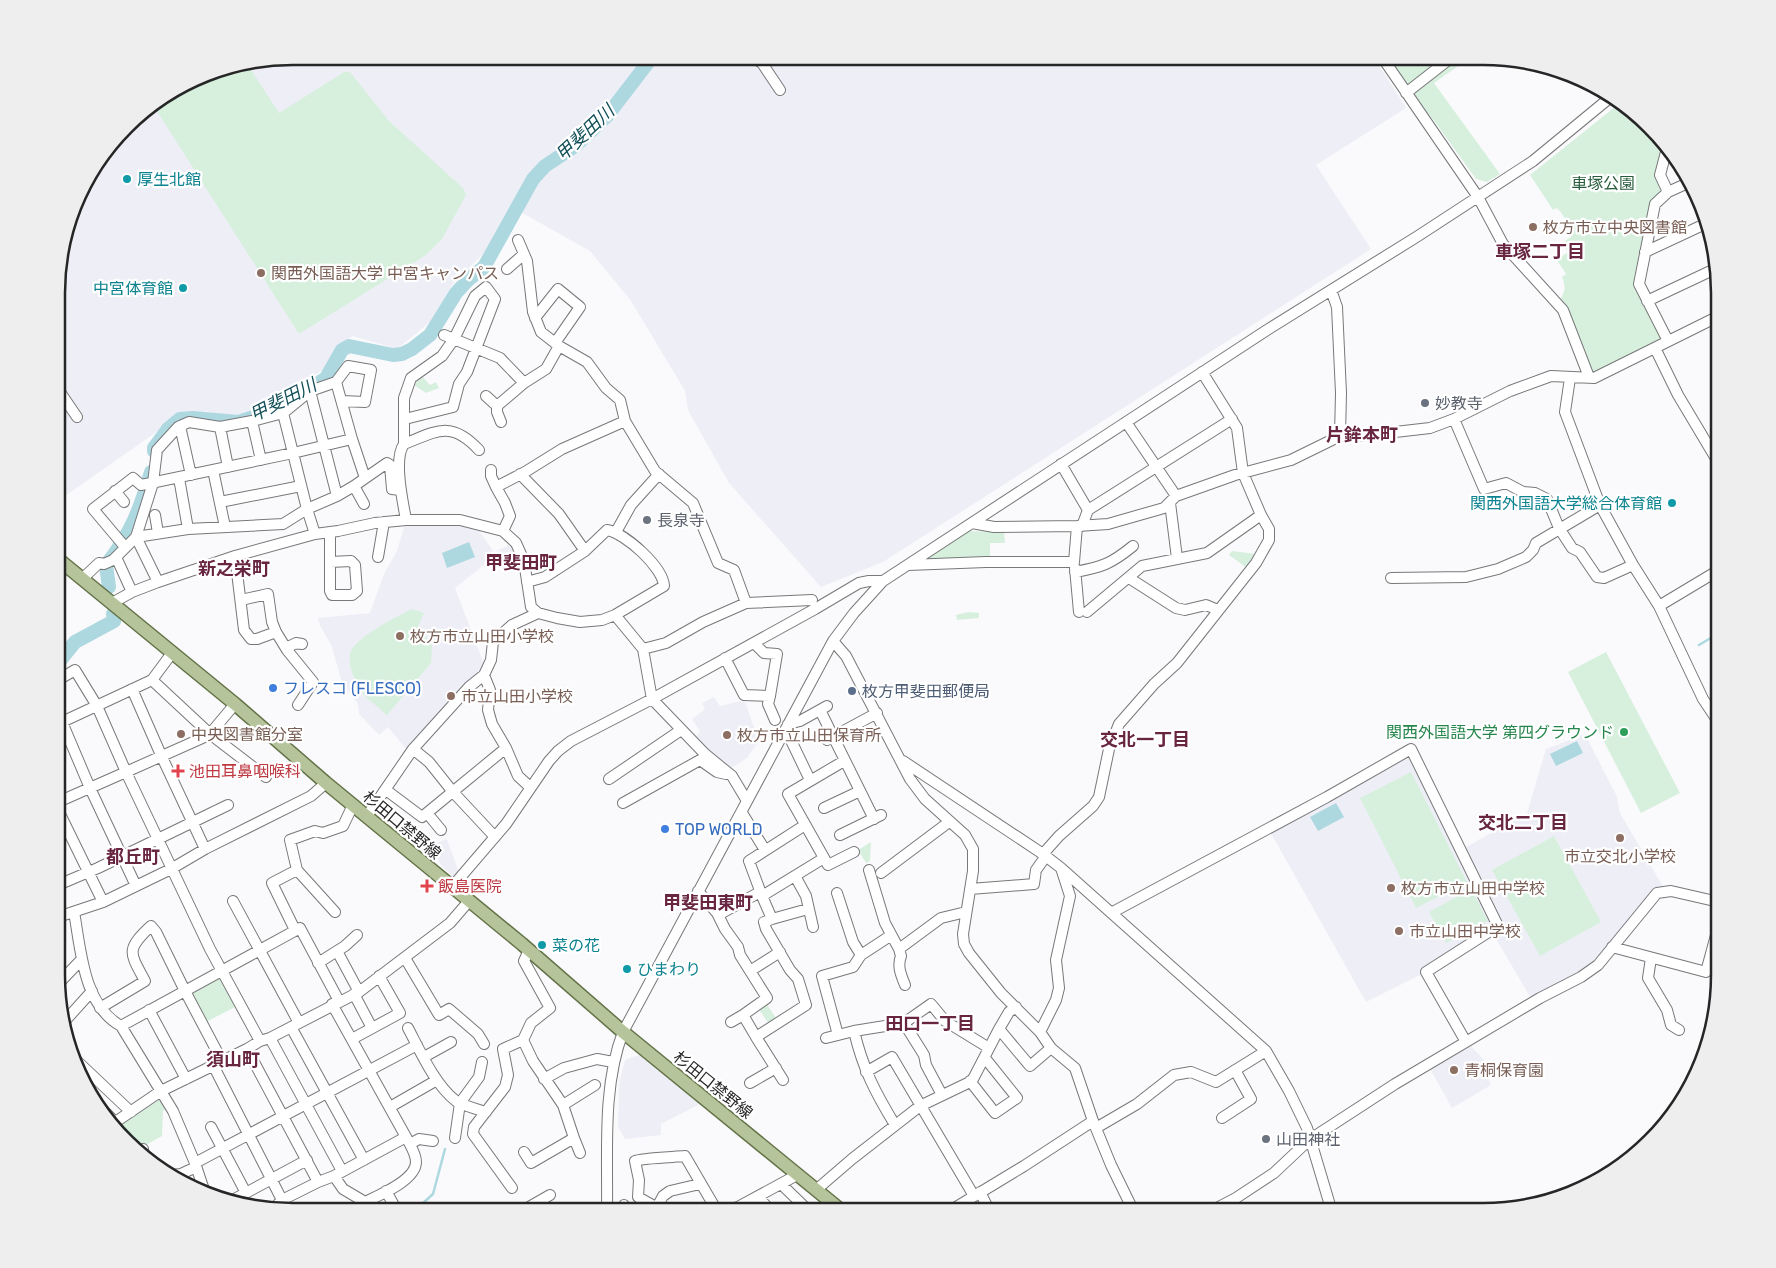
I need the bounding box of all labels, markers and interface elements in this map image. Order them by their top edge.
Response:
water label: 甲斐田川 [551,99,620,166]
place label: 厚生北館 [137,170,201,189]
marker: 厚生北館 [121,173,133,185]
park label: 車塚公園 [1571,174,1635,193]
place label: 枚方市立中央図書館 [1543,218,1687,237]
marker: 枚方市立中央図書館 [1527,221,1539,233]
district label: 車塚二丁目 [1495,241,1585,263]
place label: 関西外国語大学 中宮キャンパス [271,264,499,283]
marker: 関西外国語大学 中宮キャンパス [255,267,267,279]
place label: 中宮体育館 [93,279,173,298]
marker: 中宮体育館 [177,282,189,294]
water label: 甲斐田川 [246,373,322,426]
place label: 妙教寺 [1435,394,1483,413]
marker: 妙教寺 [1419,397,1431,409]
district label: 片鉾本町 [1326,424,1398,446]
place label: 関西外国語大学総合体育館 [1470,494,1662,513]
marker: 関西外国語大学総合体育館 [1666,497,1678,509]
place label: 長泉寺 [657,511,705,530]
marker: 長泉寺 [641,514,653,526]
district label: 甲斐田町 [485,552,557,574]
district label: 新之栄町 [198,558,270,580]
place label: 枚方市立山田小学校 [410,627,554,646]
marker: 枚方市立山田小学校 [394,630,406,642]
place label: フレスコ (FLESCO) [283,679,421,698]
marker: フレスコ (FLESCO) [267,682,279,694]
place label: 枚方甲斐田郵便局 [862,682,990,701]
marker: 枚方甲斐田郵便局 [846,685,858,697]
place label: 市立山田小学校 [461,687,573,706]
marker: 市立山田小学校 [445,690,457,702]
place label: 関西外国語大学 第四グラウンド [1386,723,1614,742]
place label: 中央図書館分室 [191,725,303,744]
place label: 枚方市立山田保育所 [737,726,881,745]
marker: 関西外国語大学 第四グラウンド [1618,726,1630,738]
marker: 中央図書館分室 [175,728,187,740]
marker: 枚方市立山田保育所 [721,729,733,741]
district label: 交北一丁目 [1100,729,1190,751]
place label: 池田耳鼻咽喉科 [189,762,301,781]
marker: 池田耳鼻咽喉科 [171,764,185,778]
street label: 杉田口禁野線 [359,787,445,863]
district label: 交北二丁目 [1478,812,1568,834]
place label: TOP WORLD [675,820,762,839]
marker: TOP WORLD [659,823,671,835]
marker: 市立交北小学校 [1614,832,1626,844]
district label: 都丘町 [106,846,160,868]
place label: 市立交北小学校 [1564,847,1676,866]
place label: 飯島医院 [438,877,502,896]
marker: 飯島医院 [420,879,434,893]
place label: 枚方市立山田中学校 [1401,879,1545,898]
marker: 枚方市立山田中学校 [1385,882,1397,894]
district label: 甲斐田東町 [663,892,753,914]
place label: 市立山田中学校 [1409,922,1521,941]
marker: 市立山田中学校 [1393,925,1405,937]
place label: 菜の花 [552,936,600,955]
marker: 菜の花 [536,939,548,951]
place label: ひまわり [637,960,701,979]
marker: ひまわり [621,963,633,975]
district label: 田口一丁目 [885,1013,975,1035]
street label: 杉田口禁野線 [670,1047,756,1123]
district label: 須山町 [206,1049,260,1071]
place label: 青桐保育園 [1464,1061,1544,1080]
marker: 青桐保育園 [1448,1064,1460,1076]
place label: 山田神社 [1276,1130,1340,1149]
marker: 山田神社 [1260,1133,1272,1145]

